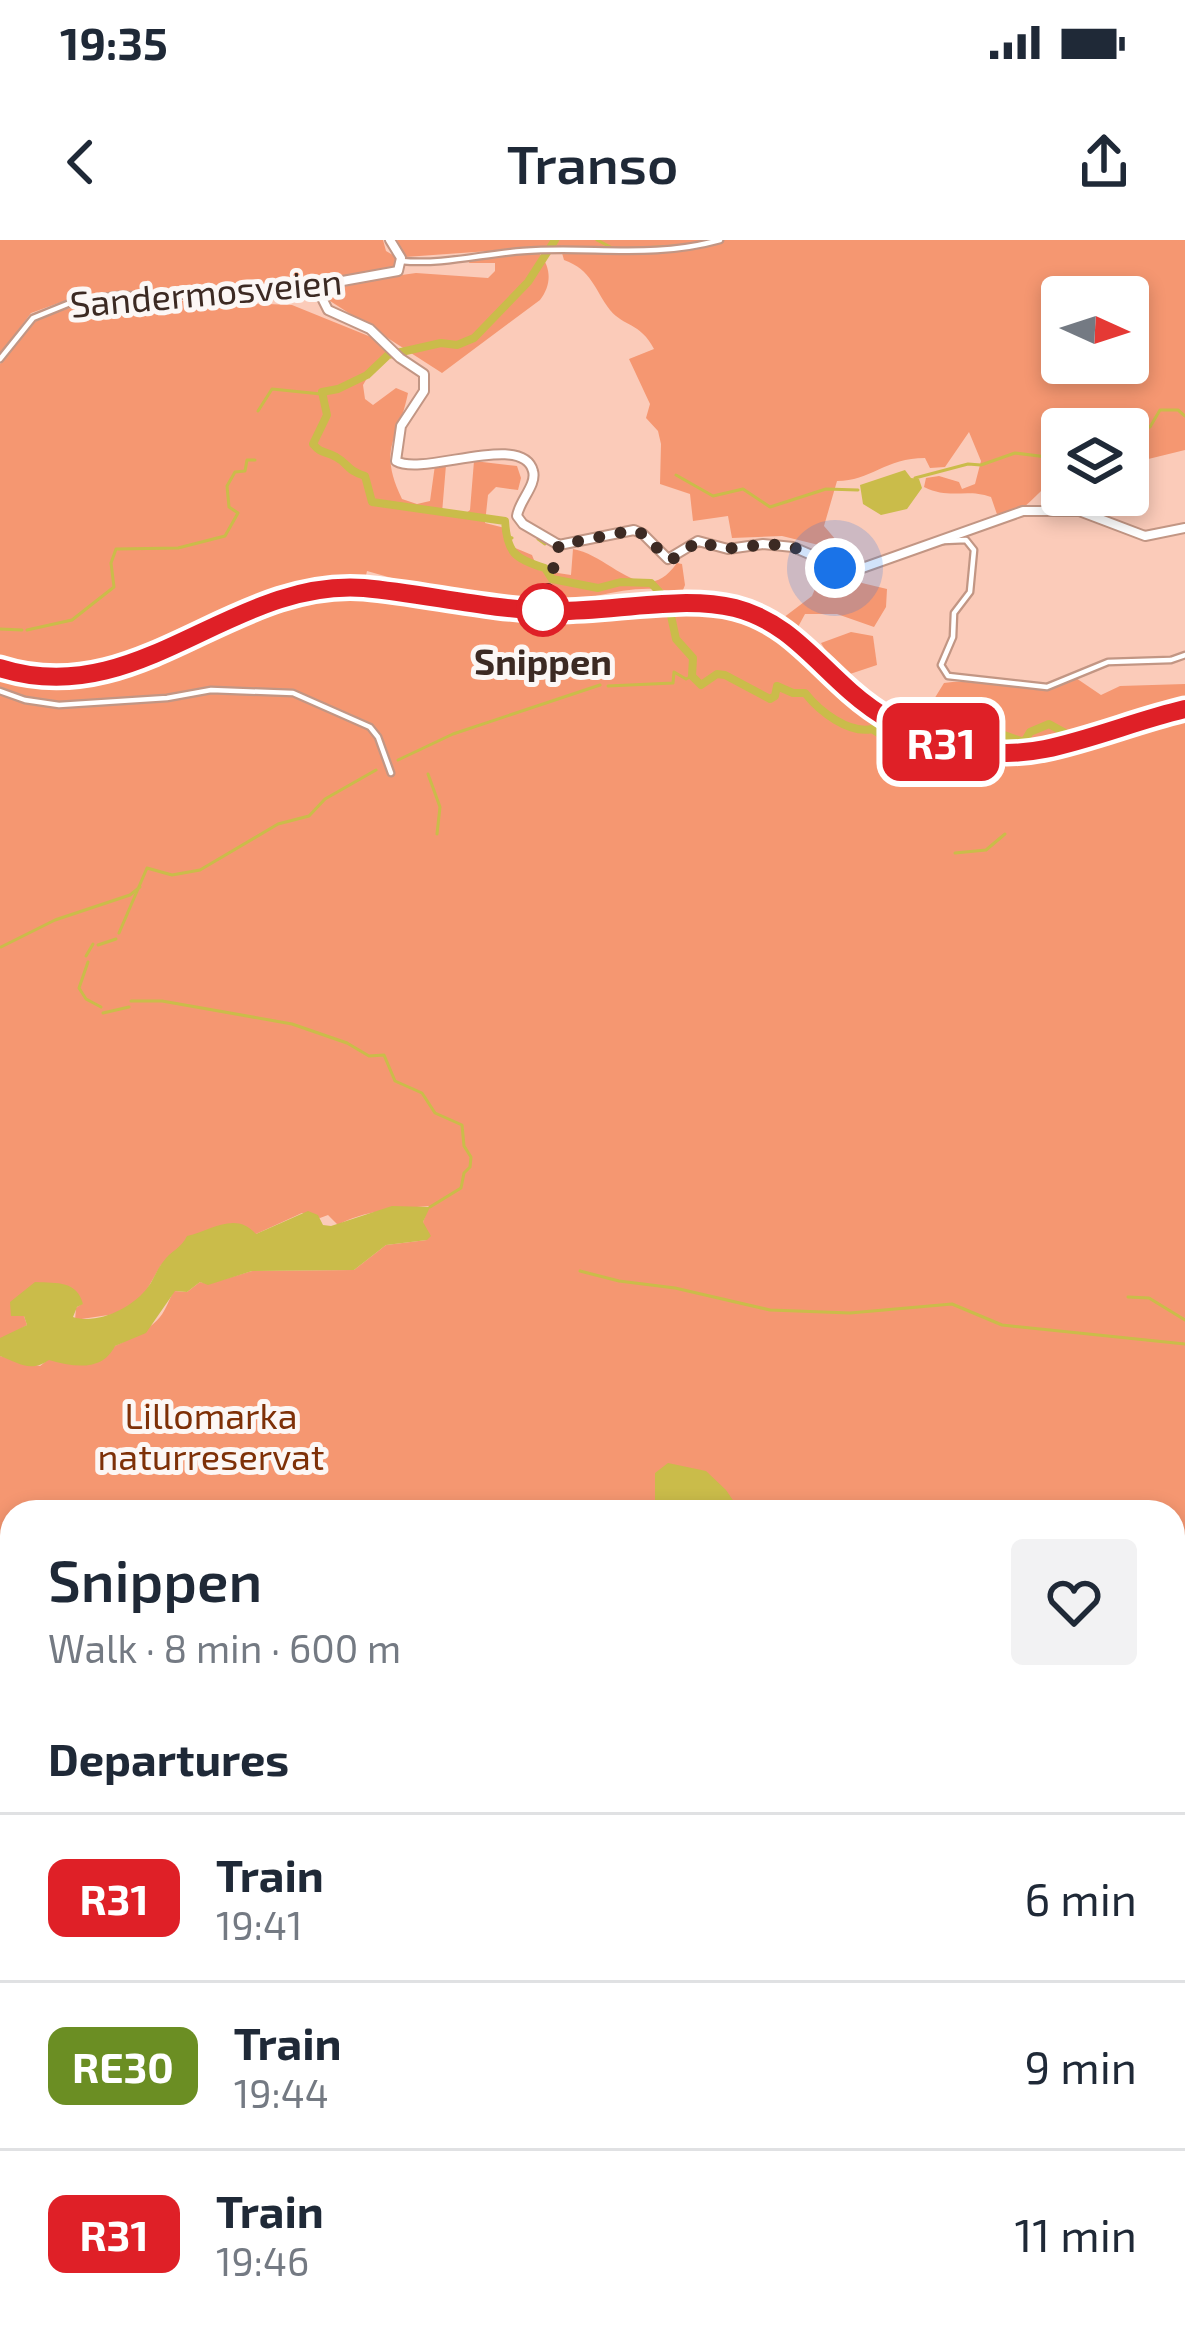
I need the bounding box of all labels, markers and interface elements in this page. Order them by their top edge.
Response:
text: 19:35 [60,15,168,69]
icon: back [48,129,114,195]
icon: share [1071,129,1137,195]
text: Transo [507,130,678,195]
street label: Sandermosveien [68,258,344,325]
north arrow [1041,276,1149,384]
map controls [1041,276,1149,516]
button: layers [1041,408,1149,516]
your location [805,538,865,598]
marker: Snippen [518,585,568,635]
place label: Snippen [474,639,612,682]
line badge: R31 [872,703,1010,781]
text: R31 [906,717,976,767]
park label: Lillomarka naturreservat [97,1393,325,1477]
button: heart [1011,1539,1137,1665]
text: Snippen [48,1545,262,1613]
text: Walk · 8 min · 600 m [48,1624,401,1671]
text: Departures [48,1731,289,1785]
text: Train [216,1847,324,1901]
text: 6 min [1024,1871,1137,1925]
text: R31 [79,1873,149,1923]
text: 19:41 [216,1901,303,1948]
text: Train [234,2015,342,2069]
text: 9 min [1024,2039,1137,2093]
text: RE30 [72,2041,174,2091]
text: 19:44 [234,2069,329,2116]
text: Train [216,2183,324,2237]
text: 11 min [1014,2207,1137,2261]
text: R31 [79,2209,149,2259]
text: 19:46 [216,2237,309,2284]

